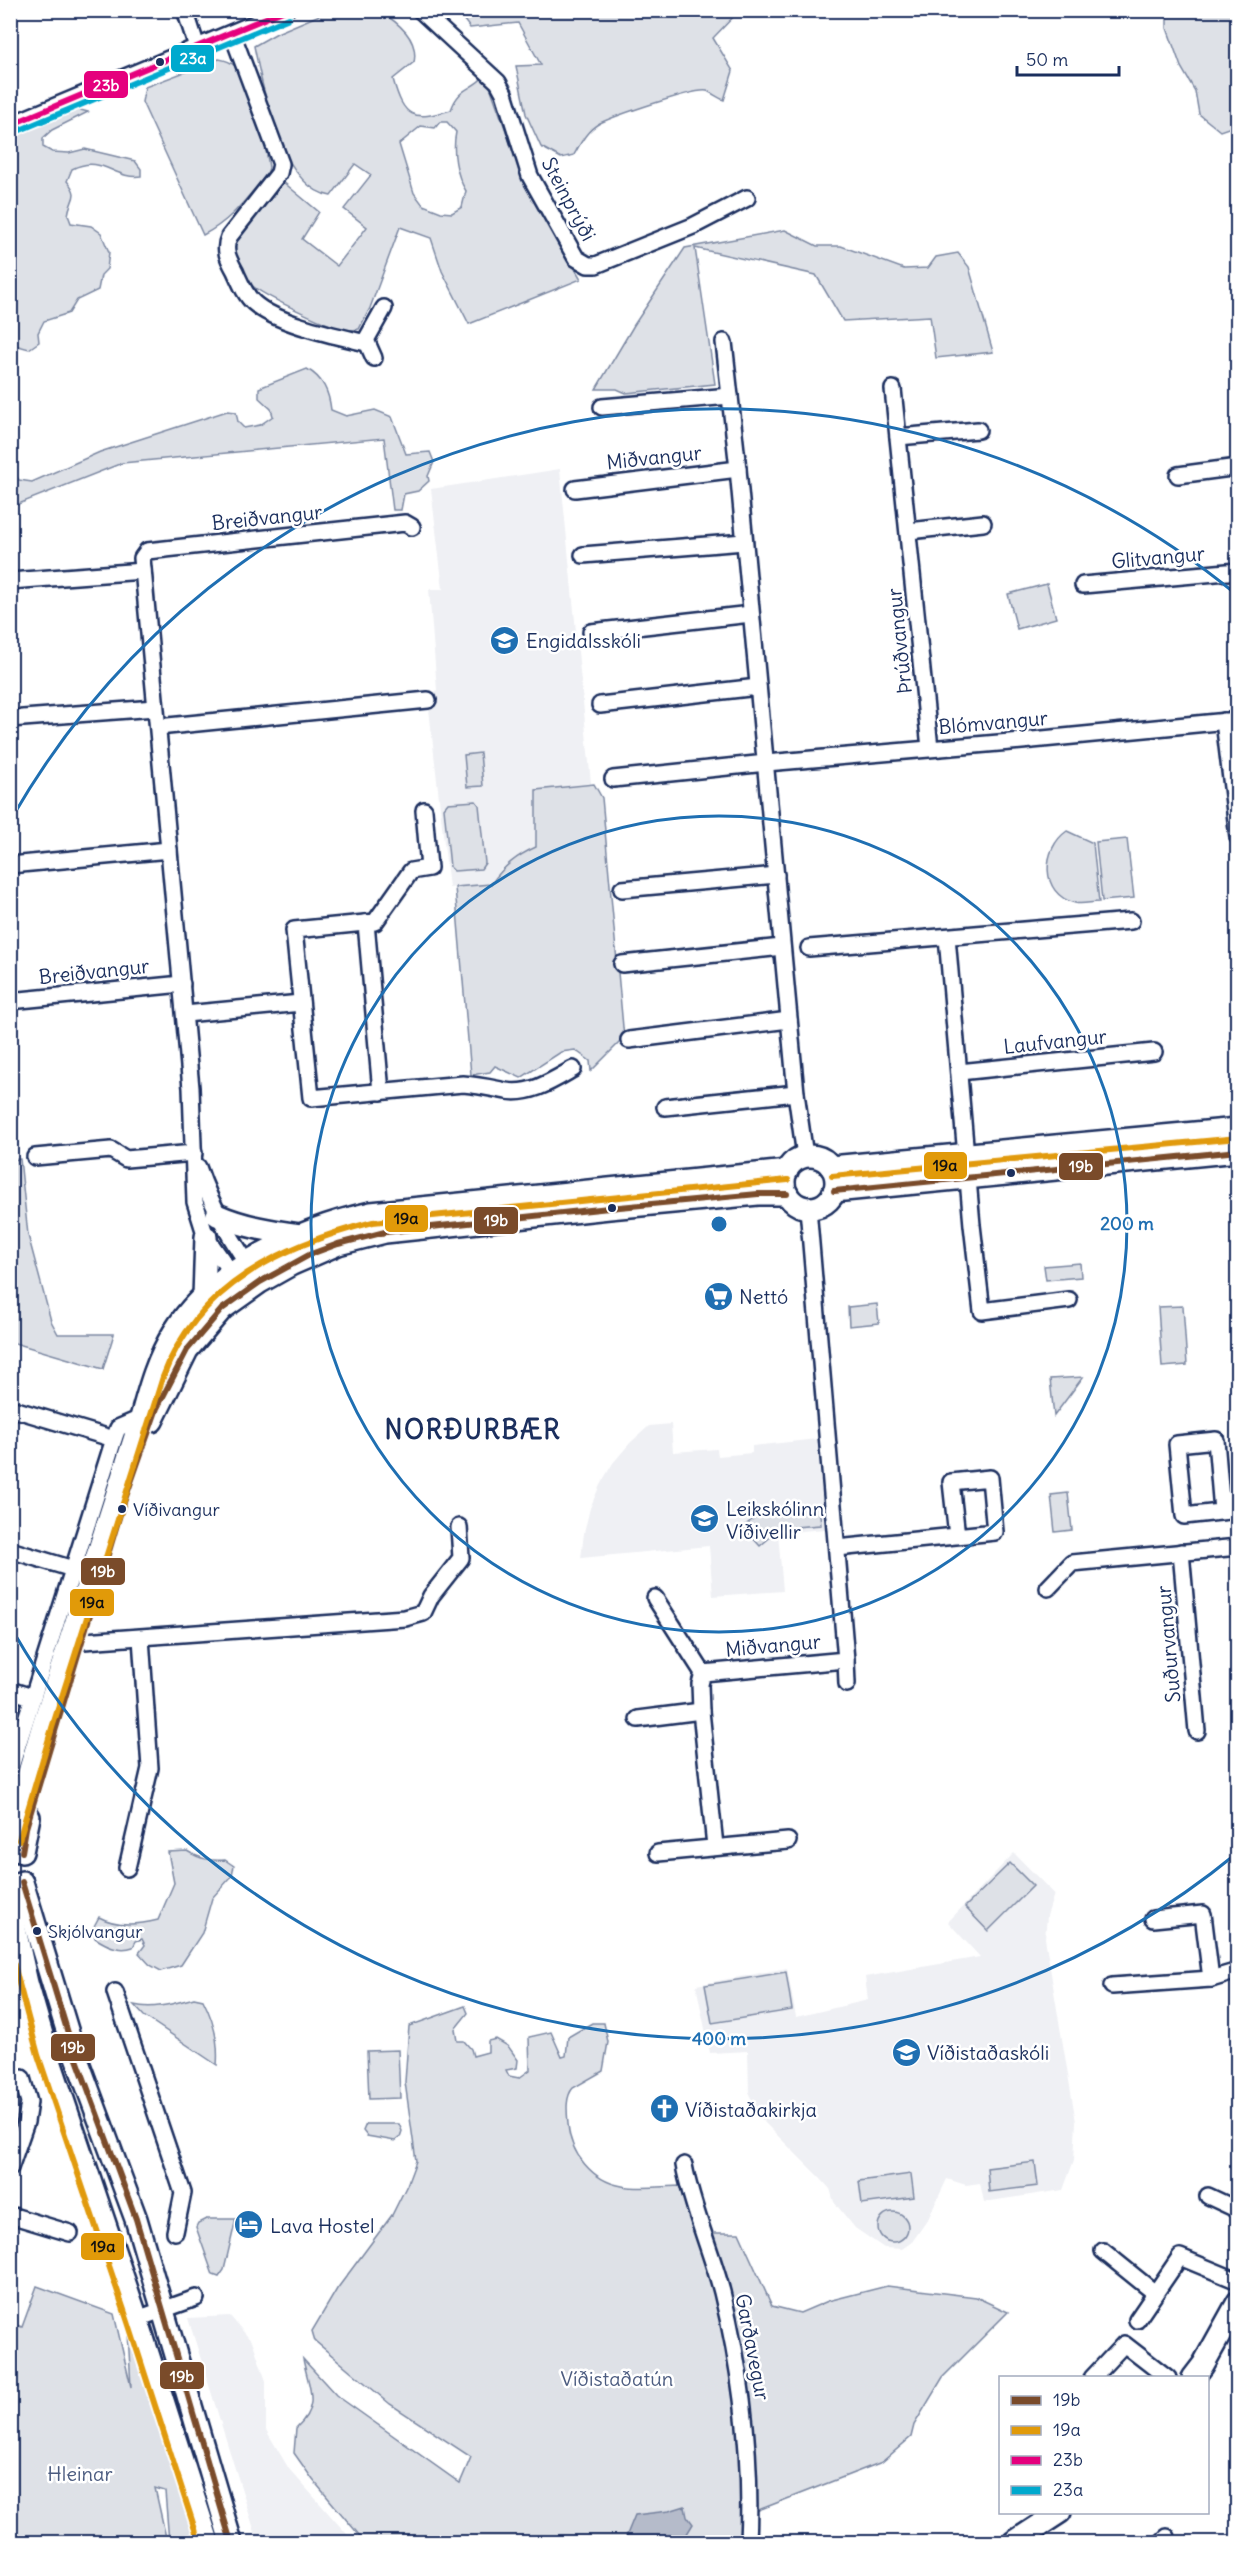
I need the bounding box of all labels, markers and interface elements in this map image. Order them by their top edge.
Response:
scale bar [1017,39,1119,77]
line badge: 23a [170,44,215,73]
text: 23a [180,48,207,68]
text: 50 m [1026,48,1068,71]
unlabelled marker [154,56,166,68]
line badge: 23b [83,70,129,99]
text: 23b [93,75,120,95]
street label: Steinprýði [537,153,601,245]
street label: Miðvangur [605,440,703,474]
street label: Breiðvangur [211,499,323,535]
street label: Glitvangur [1110,540,1206,574]
street label: Þrúðvangur [881,587,917,695]
school or university icon: Engidalsskóli [489,624,521,656]
place label: Engidalsskóli [526,628,641,653]
street label: Blómvangur [937,705,1049,739]
street label: Breiðvangur [38,953,150,989]
street label: Laufvangur [1002,1023,1108,1059]
line badge: 19a [923,1151,968,1180]
line badge: 19b [1058,1152,1104,1181]
text: 19a [933,1155,957,1175]
text: 19b [1069,1156,1093,1176]
unlabelled marker [1005,1167,1017,1179]
unlabelled marker [606,1202,618,1214]
line badge: 19a [384,1204,429,1233]
line badge: 19b [473,1206,519,1235]
text: 19a [394,1208,418,1228]
text: 19b [484,1210,508,1230]
text: 200 m [1100,1212,1154,1235]
centre of rings [709,1214,729,1234]
supermarket icon: Nettó [702,1280,734,1312]
place label: Nettó [739,1284,788,1309]
district label: NORÐURBÆR [385,1413,561,1446]
place label: Leikskólinn Víðivellir [726,1496,824,1544]
place label: Víðivangur [133,1498,221,1521]
marker: Víðivangur [116,1503,128,1515]
school or university icon: Leikskólinn Víðivellir [689,1503,721,1535]
line badge: 19b [80,1557,126,1586]
text: 19b [91,1561,115,1581]
street label: Suðurvangur [1150,1584,1186,1704]
line badge: 19a [69,1588,115,1617]
text: 19a [80,1592,104,1612]
street label: Miðvangur [724,1628,822,1662]
place label: Skjólvangur [48,1920,143,1943]
marker: Skjólvangur [31,1925,43,1937]
text: 400 m [692,2027,746,2050]
line badge: 19b [50,2033,96,2062]
school or university icon: Víðistaðaskóli [890,2036,922,2068]
text: 19b [61,2037,85,2057]
place label: Víðistaðaskóli [927,2040,1049,2065]
church icon: Víðistaðakirkja [648,2093,680,2125]
place label: Víðistaðakirkja [685,2097,817,2122]
hotel icon: Lava Hostel [233,2209,265,2241]
place label: Lava Hostel [270,2213,374,2238]
line badge: 19a [80,2232,125,2261]
text: 19a [91,2236,115,2256]
street label: Garðavegur [730,2292,776,2402]
line badge: 19b [159,2361,205,2390]
text: 19b [170,2366,194,2386]
park label: Víðistaðatún [561,2366,673,2391]
legend [999,2376,1209,2514]
text: 19b [1053,2388,1080,2411]
text: 19a [1053,2418,1081,2441]
text: 23b [1053,2448,1083,2471]
park label: Hleinar [47,2461,113,2486]
text: 23a [1053,2478,1083,2501]

